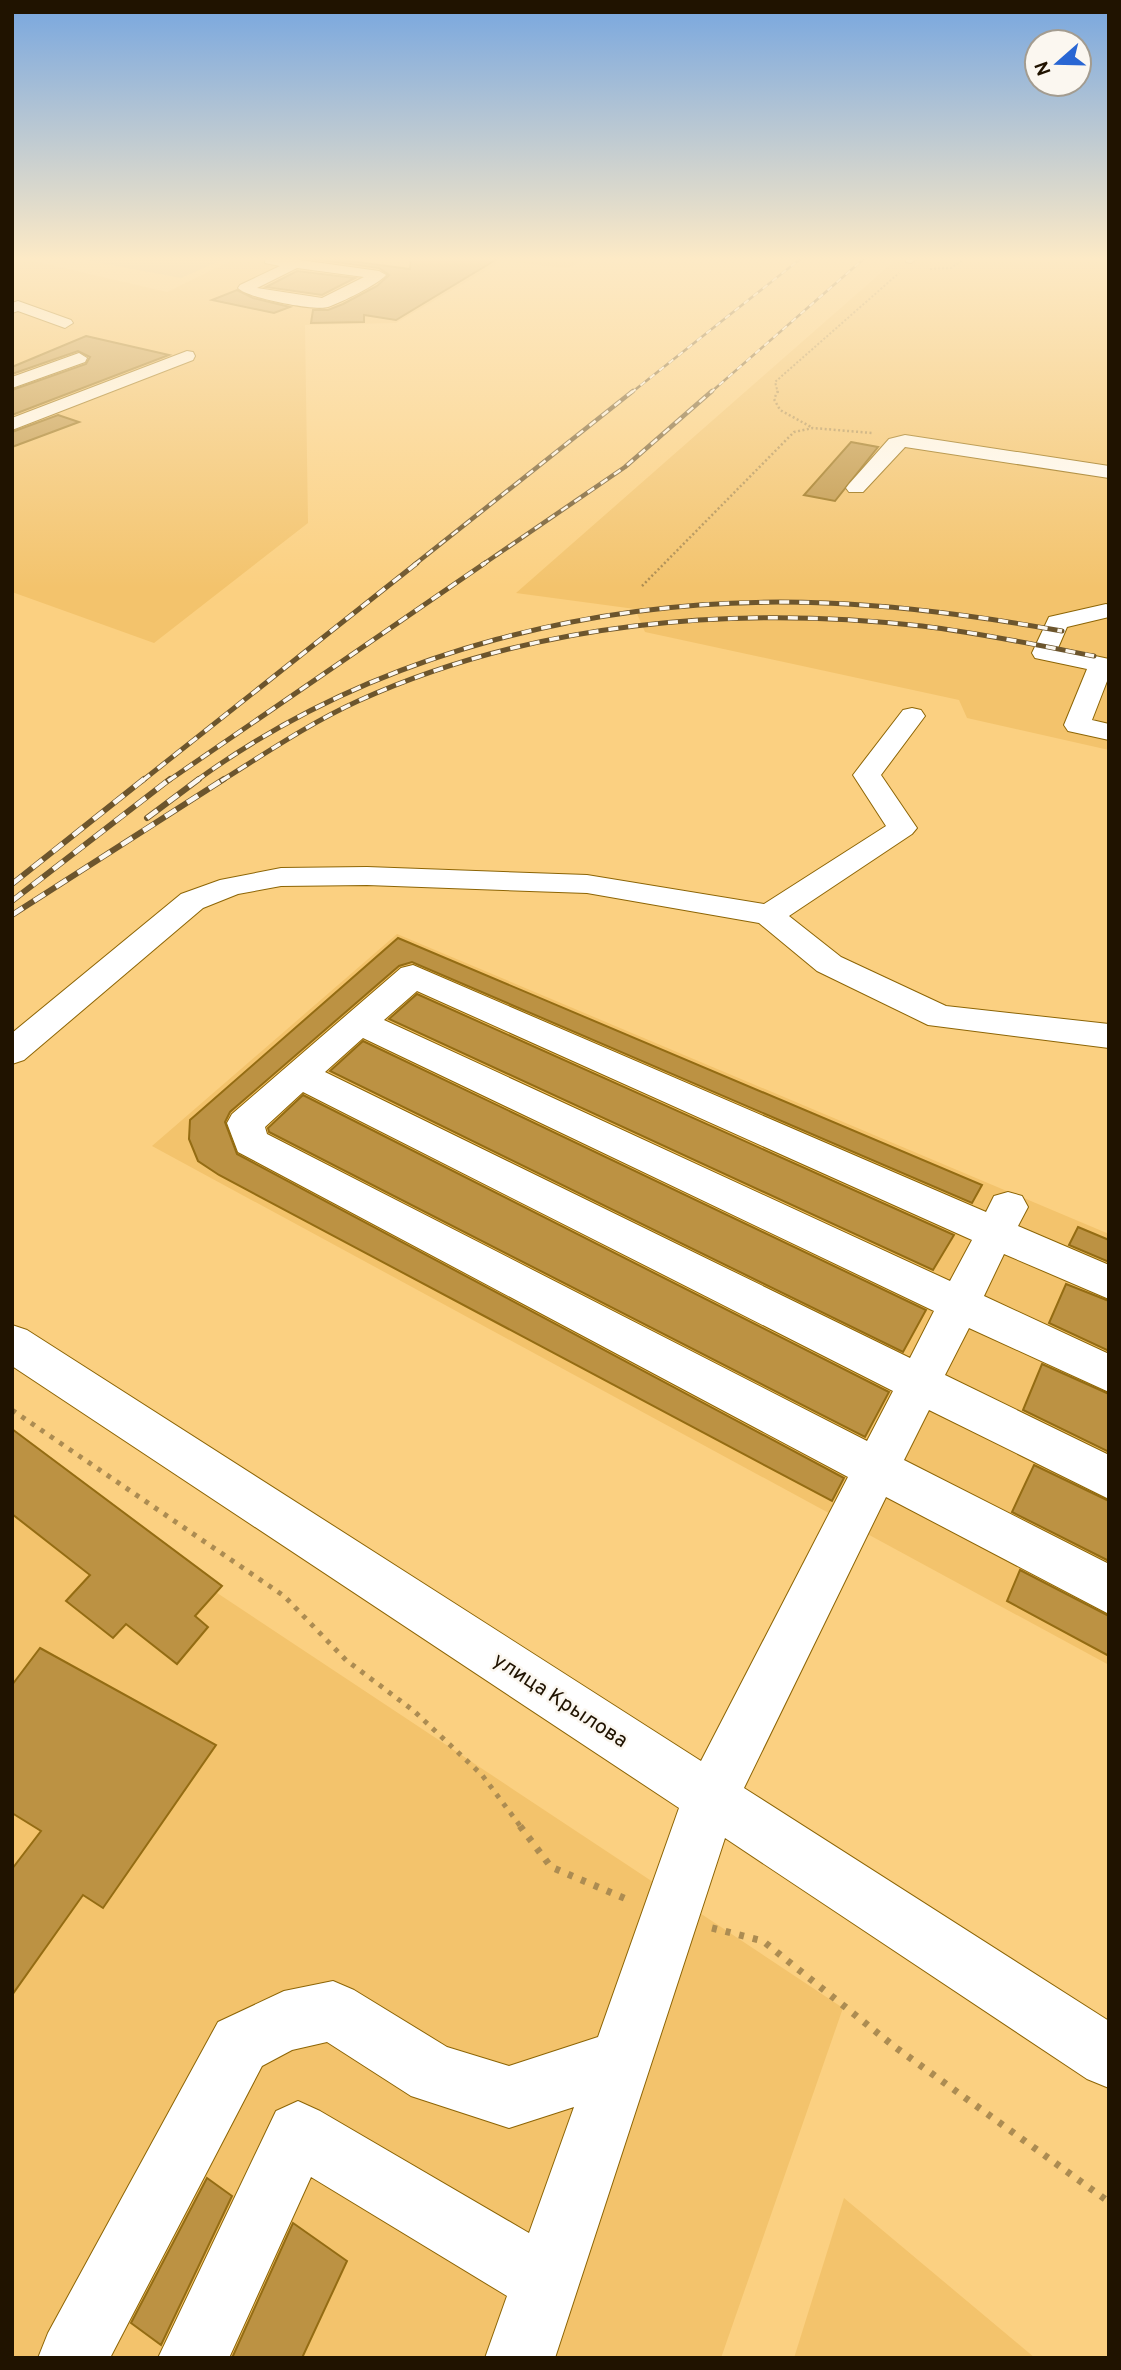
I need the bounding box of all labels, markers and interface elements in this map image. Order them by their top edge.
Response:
north arrow [1023,28,1093,98]
text: N [1030,58,1058,79]
street label: улица Крылова [487,1647,633,1755]

